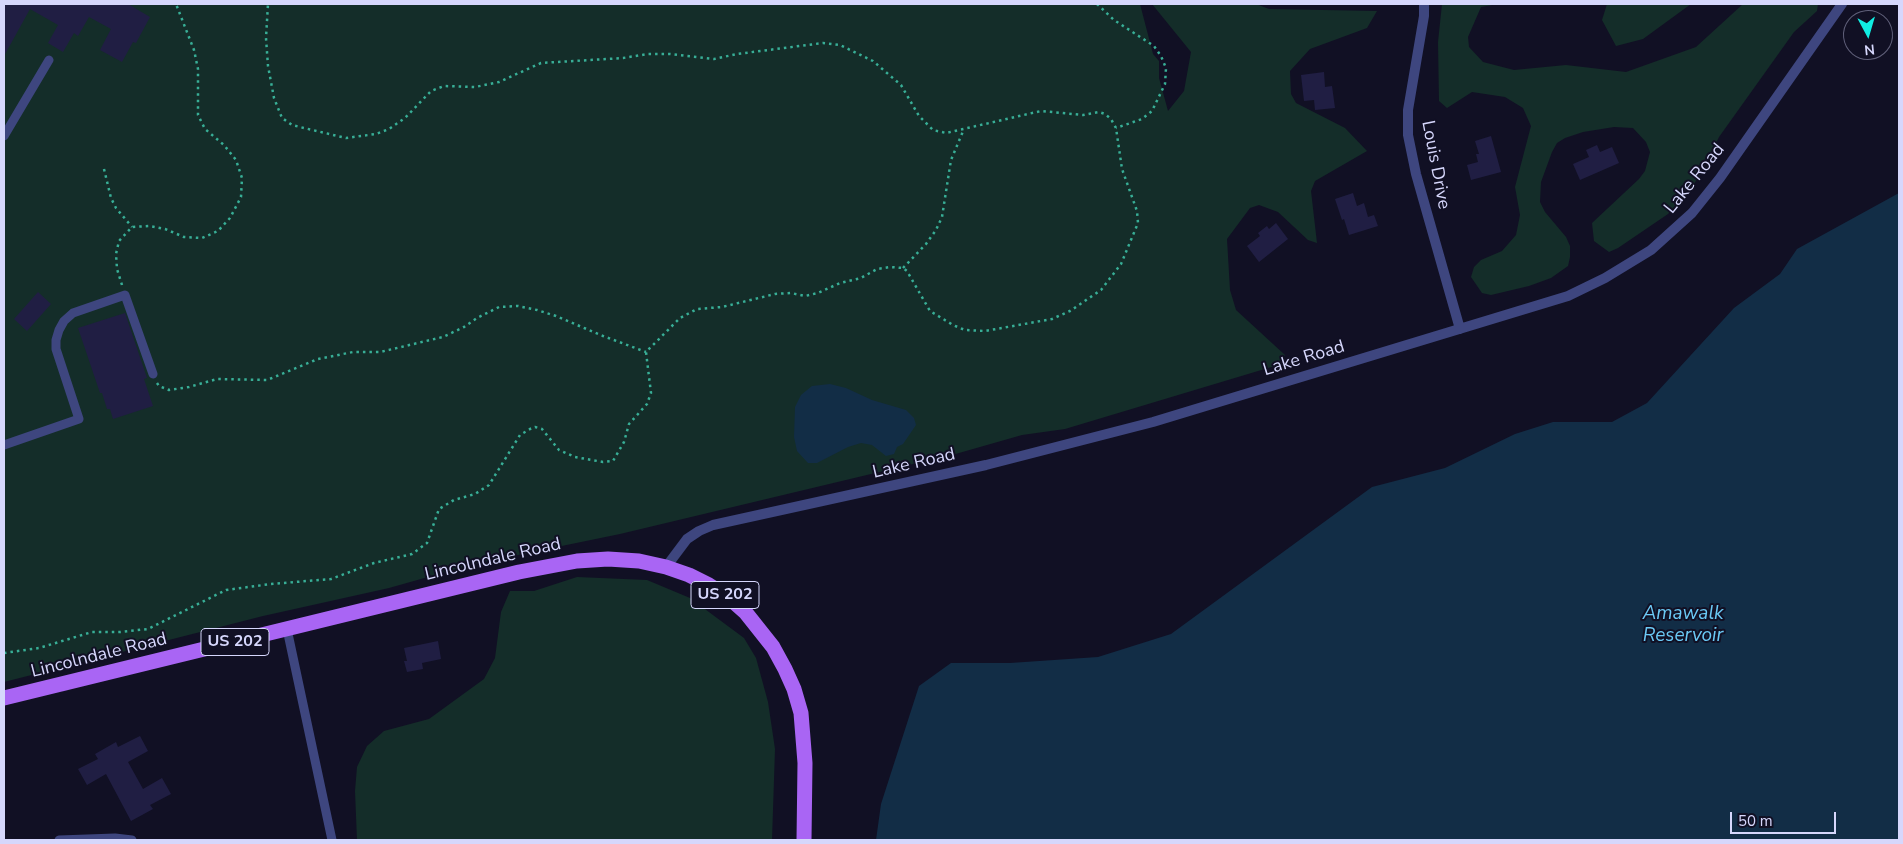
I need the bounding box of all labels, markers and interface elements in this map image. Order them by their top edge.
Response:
north arrow [1843,10,1893,60]
text: N [1863,39,1876,59]
street label: Louis Drive [1416,119,1454,211]
street label: Lake Road [1660,139,1730,219]
street label: Lake Road [1261,336,1347,382]
street label: Lake Road [871,444,957,484]
street label: Lincolndale Road [423,534,563,586]
road number: US 202 [691,582,759,608]
water label: Amawalk Reservoir [1642,603,1724,647]
road number: US 202 [201,628,269,656]
street label: Lincolndale Road [29,629,169,683]
scale bar [1733,802,1839,834]
text: 50 m [1738,811,1773,831]

